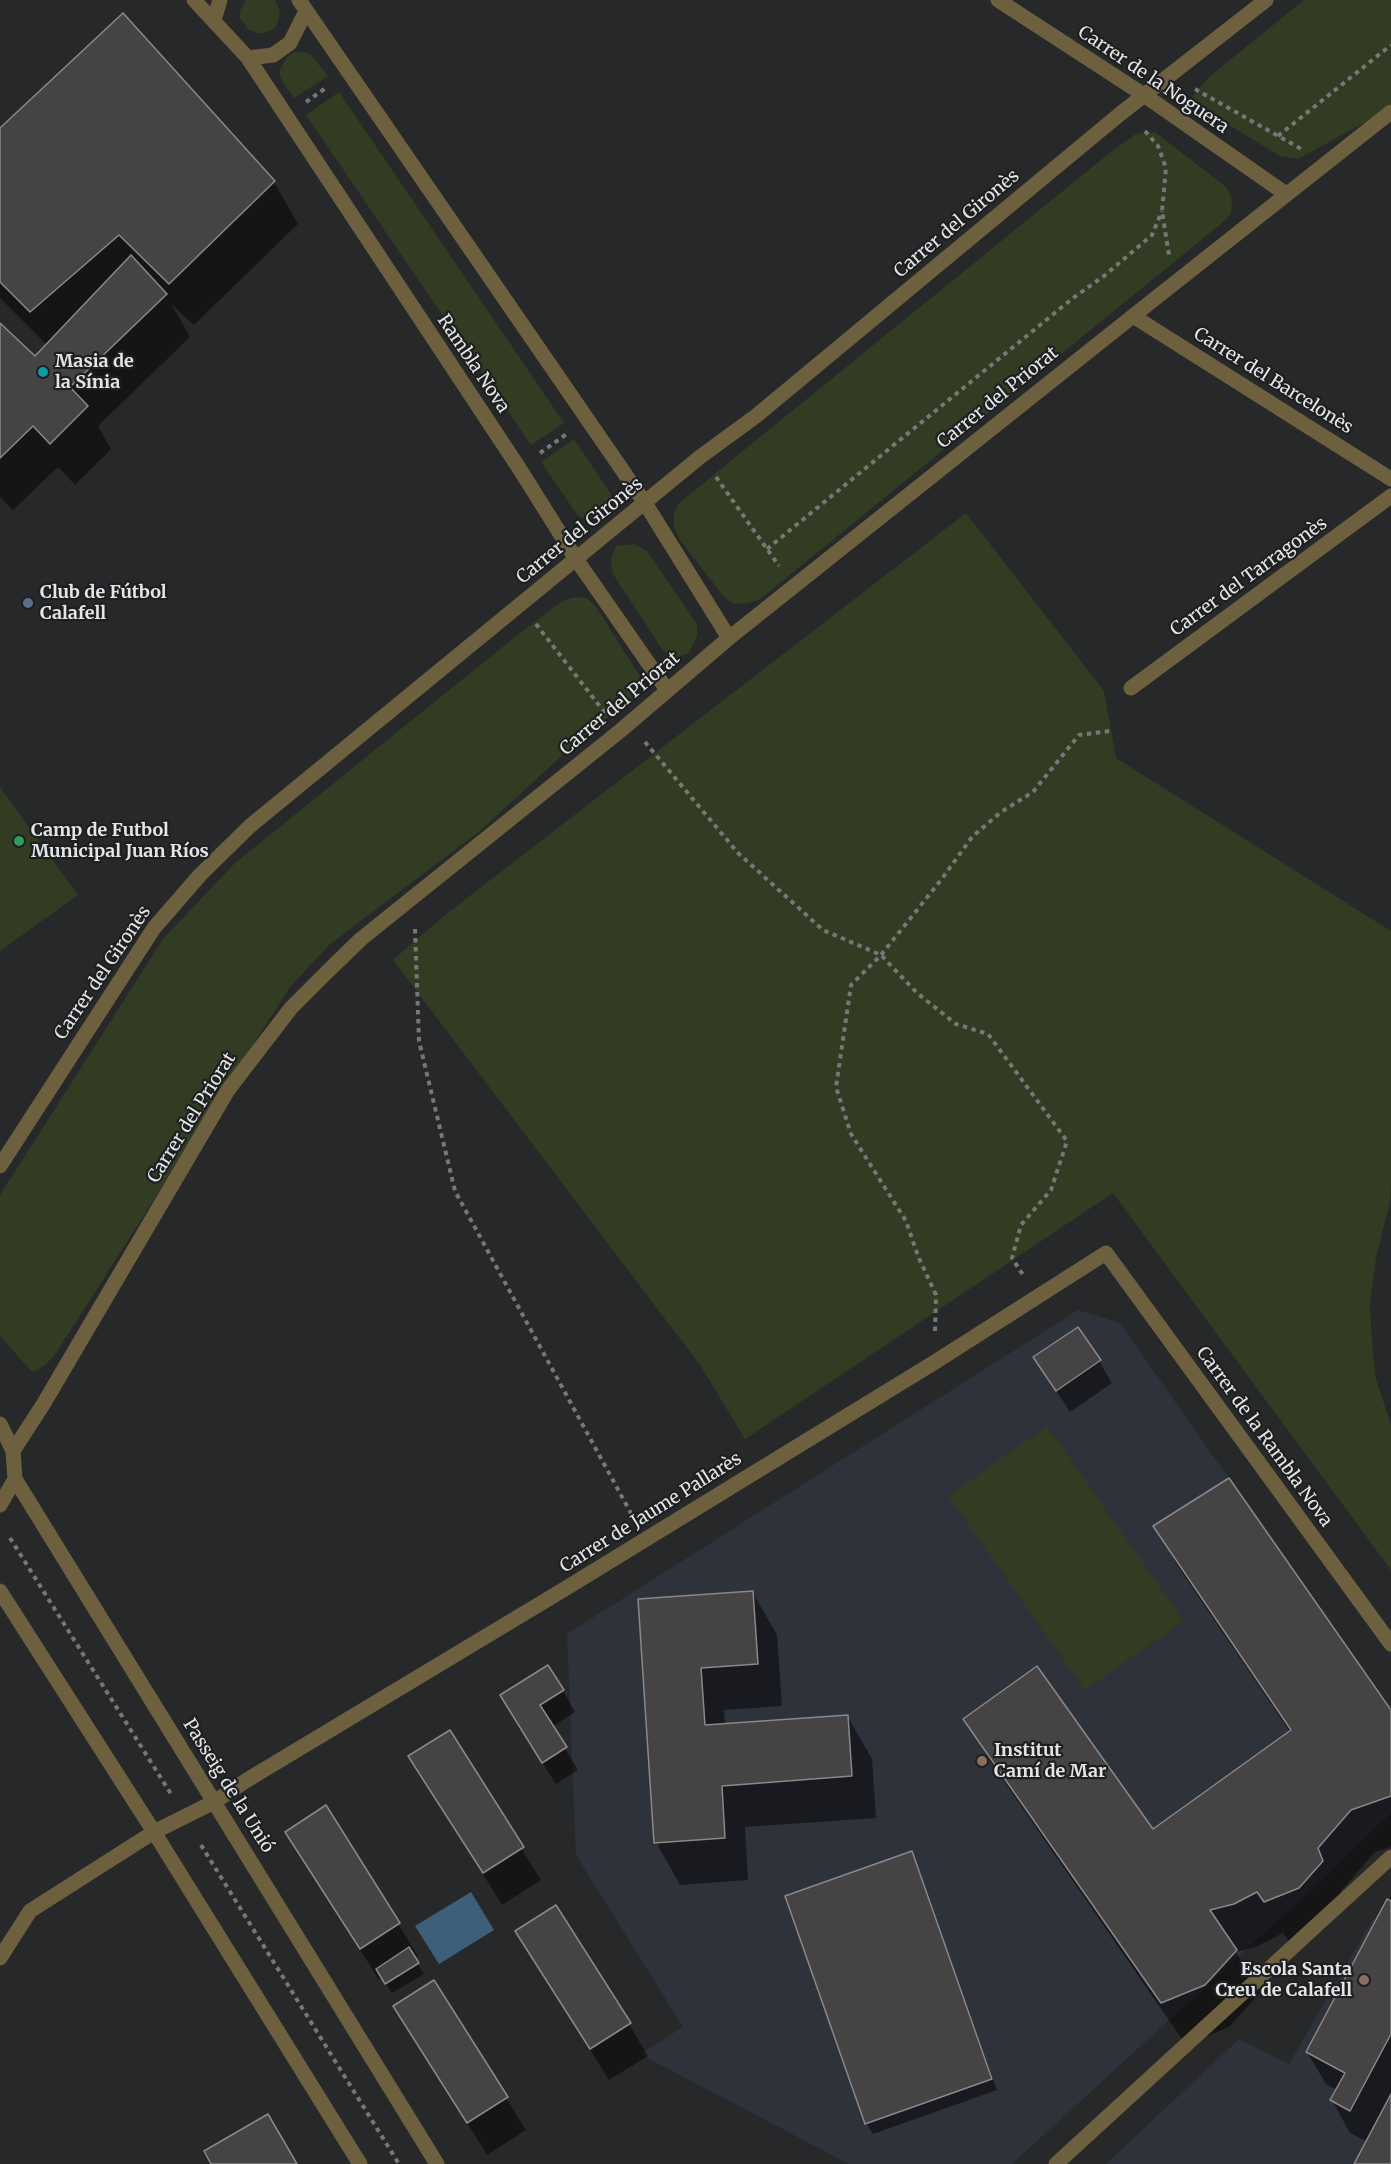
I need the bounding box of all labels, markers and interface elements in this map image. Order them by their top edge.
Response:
street label: Carrer de la Noguera [1074,22,1232,138]
street label: Carrer del Gironès [890,165,1024,283]
street label: Rambla Nova [432,311,514,417]
street label: Carrer del Barcelonès [1189,323,1357,439]
street label: Carrer del Priorat [933,343,1063,453]
place label: Masia de la Sínia [55,351,134,394]
marker: Masia de la Sínia [36,365,50,379]
street label: Carrer del Gironès [512,473,648,589]
street label: Carrer del Tarragonès [1166,513,1332,641]
place label: Club de Fútbol Calafell [40,582,167,624]
marker: Club de Fútbol Calafell [21,596,35,610]
street label: Carrer del Priorat [556,648,684,760]
place label: Camp de Futbol Municipal Juan Ríos [31,820,209,862]
marker: Camp de Futbol Municipal Juan Ríos [12,834,26,848]
street label: Carrer del Gironès [50,902,156,1044]
street label: Carrer del Priorat [143,1049,241,1187]
street label: Carrer de la Rambla Nova [1191,1343,1337,1531]
street label: Carrer de Jaume Pallarès [556,1448,746,1578]
street label: Passeig de la Unió [178,1715,278,1857]
place label: Institut Camí de Mar [994,1740,1106,1782]
marker: Institut Camí de Mar [975,1754,989,1768]
place label: Escola Santa Creu de Calafell [1215,1959,1352,2002]
marker: Escola Santa Creu de Calafell [1357,1973,1371,1987]

